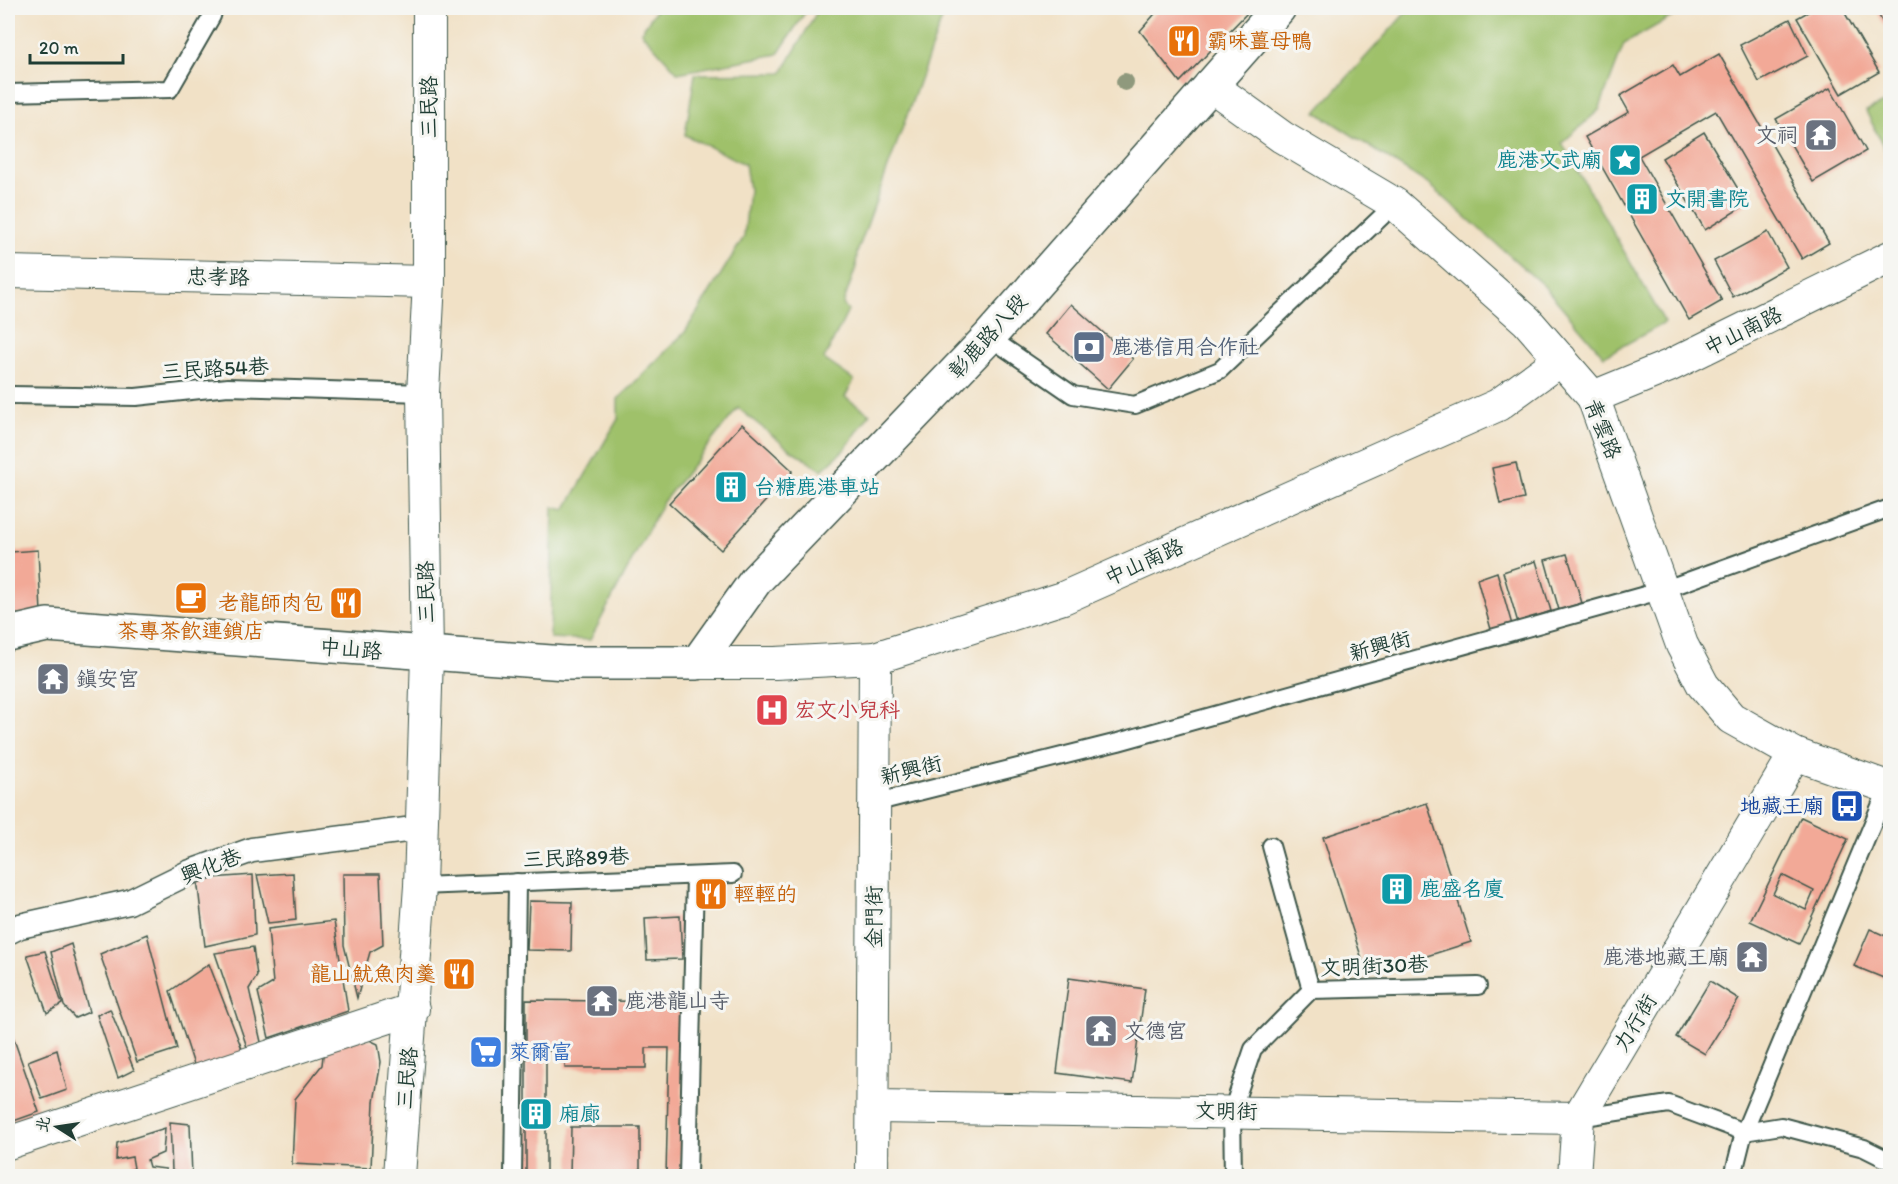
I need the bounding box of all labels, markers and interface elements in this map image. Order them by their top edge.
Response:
restaurant icon: 霸味薑母鴨 [1166,23,1202,59]
scale bar [30,27,123,65]
place label: 霸味薑母鴨 [1207,28,1312,53]
text: 20 m [39,37,79,59]
street label: 三民路 [416,76,441,139]
temple icon: 文祠 [1803,117,1839,153]
place label: 文祠 [1756,122,1798,147]
place icon: 鹿港文武廟 [1607,142,1643,178]
place label: 鹿港文武廟 [1497,147,1602,172]
building icon: 文開書院 [1624,181,1660,217]
place label: 文開書院 [1665,186,1749,211]
street label: 忠孝路 [186,263,250,290]
street label: 彰鹿路八段 [943,288,1032,383]
street label: 中山南路 [1700,301,1786,360]
bank icon: 鹿港信用合作社 [1071,329,1107,365]
place label: 鹿港信用合作社 [1112,334,1259,359]
street label: 三民路54巷 [161,353,269,384]
street label: 青雲路 [1580,395,1627,463]
building icon: 台糖鹿港車站 [713,469,749,505]
place label: 台糖鹿港車站 [754,474,880,499]
street label: 中山南路 [1100,533,1187,590]
street label: 三民路 [412,560,439,624]
cafe icon: 茶專茶飲連鎖店 [173,580,209,616]
restaurant icon: 老龍師肉包 [328,585,364,621]
place label: 老龍師肉包 [218,590,323,615]
place label: 茶專茶飲連鎖店 [118,618,265,643]
street label: 新興街 [1346,625,1414,666]
street label: 中山路 [319,633,384,664]
temple icon: 鎮安宮 [35,661,71,697]
place label: 鎮安宮 [76,666,139,691]
hospital icon: 宏文小兒科 [754,692,790,728]
place label: 宏文小兒科 [795,697,900,722]
street label: 新興街 [877,750,944,789]
bus stop icon: 地藏王廟 [1829,788,1865,824]
place label: 地藏王廟 [1740,793,1824,818]
street label: 興化巷 [177,843,245,888]
street label: 三民路89巷 [522,843,630,872]
building icon: 鹿盛名廈 [1379,871,1415,907]
restaurant icon: 輕輕的 [693,876,729,912]
place label: 鹿盛名廈 [1420,876,1504,901]
place label: 輕輕的 [734,881,797,906]
street label: 金門街 [861,886,886,949]
temple icon: 鹿港地藏王廟 [1734,939,1770,975]
place label: 鹿港地藏王廟 [1603,944,1729,969]
street label: 文明街30巷 [1319,951,1429,980]
restaurant icon: 龍山魷魚肉羹 [441,956,477,992]
place label: 龍山魷魚肉羹 [310,961,436,986]
temple icon: 鹿港龍山寺 [584,983,620,1019]
place label: 鹿港龍山寺 [625,988,730,1013]
street label: 力行街 [1608,989,1662,1056]
temple icon: 文德宮 [1083,1013,1119,1049]
place label: 文德宮 [1124,1018,1187,1043]
supermarket icon: 萊爾富 [468,1034,504,1070]
place label: 萊爾富 [509,1039,572,1064]
street label: 三民路 [391,1045,422,1110]
building icon: 廂廊 [518,1096,554,1132]
north arrow [27,1097,87,1157]
street label: 文明街 [1194,1097,1258,1124]
place label: 廂廊 [559,1101,601,1126]
text: 北 [32,1114,54,1134]

